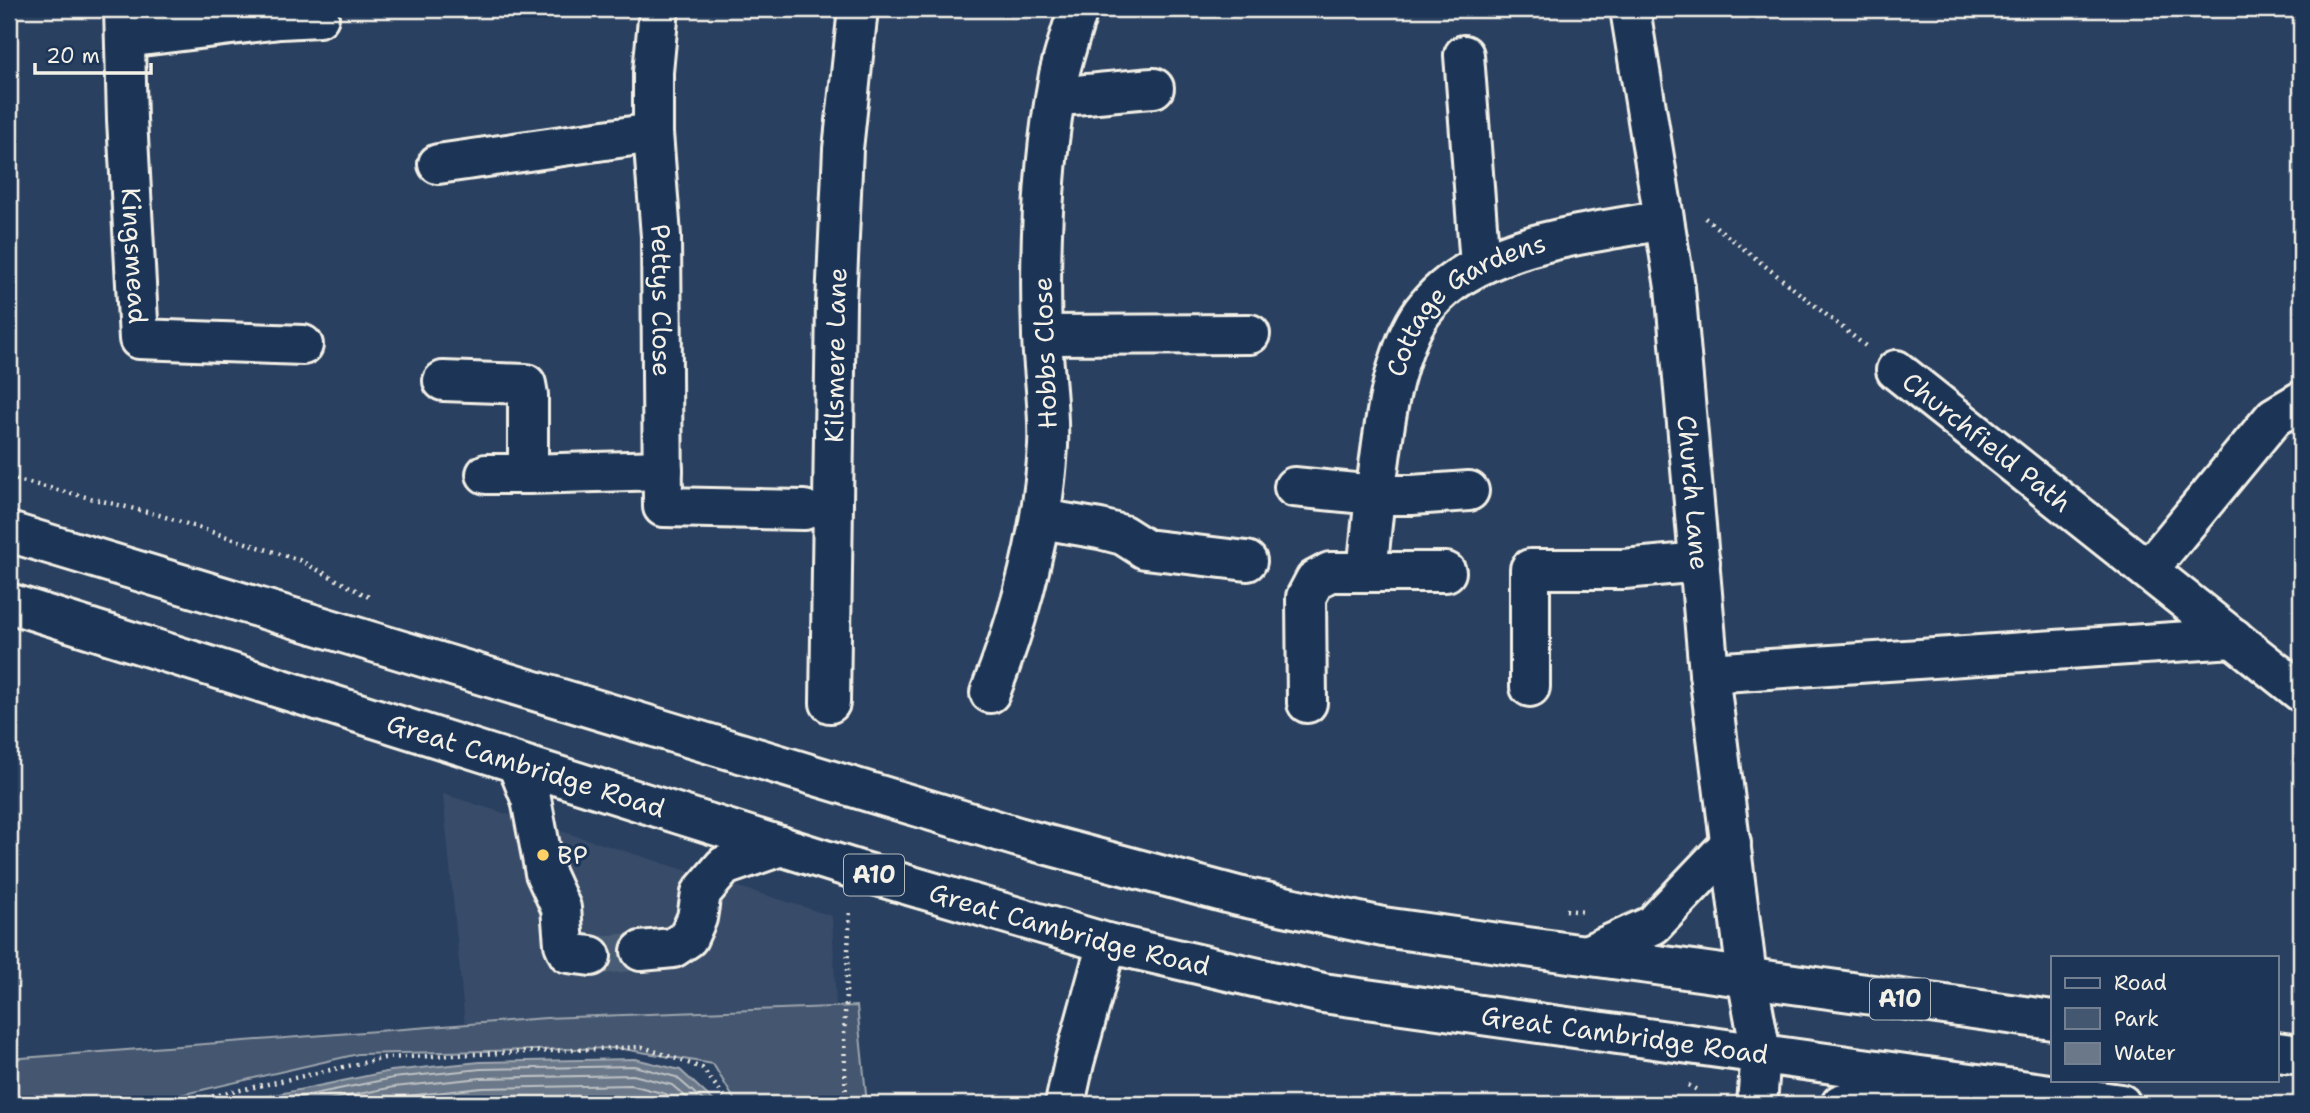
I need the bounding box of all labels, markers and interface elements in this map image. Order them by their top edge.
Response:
scale bar [35,32,150,76]
text: 20 m [46,42,100,70]
street label: Kingsmead [114,187,156,325]
street label: Pettys Close [643,223,680,377]
street label: Cottage Gardens [1378,225,1550,381]
street label: Kilsmere Lane [816,266,855,443]
street label: Hobbs Close [1024,276,1065,430]
street label: Churchfield Path [1895,364,2079,520]
street label: Church Lane [1669,414,1718,572]
street label: Great Cambridge Road [383,705,670,826]
place label: BP [557,837,588,872]
marker: BP [535,847,551,863]
road number: A10 [844,854,904,896]
street label: Great Cambridge Road [925,874,1214,983]
legend [2051,956,2278,1082]
text: Road [2114,969,2167,997]
road number: A10 [1870,979,1930,1020]
street label: Great Cambridge Road [1479,997,1771,1072]
text: Park [2114,1005,2159,1033]
text: Water [2114,1039,2176,1067]

